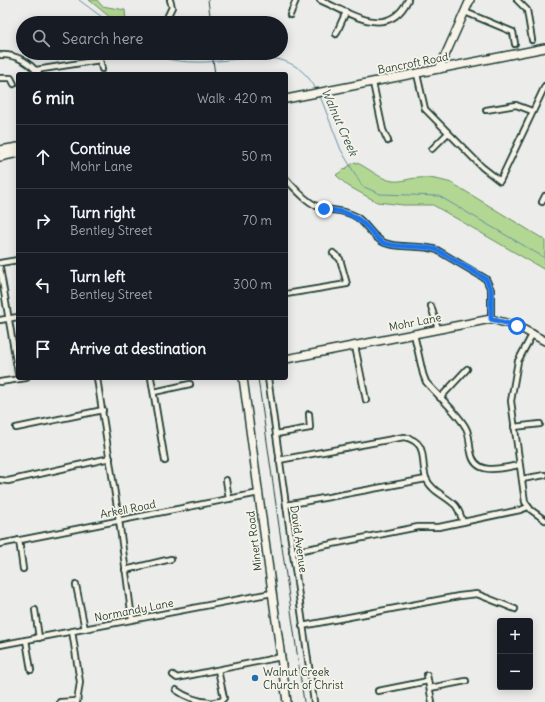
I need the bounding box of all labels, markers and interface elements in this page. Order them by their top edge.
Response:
search box [16,16,288,60]
icon: search [30,27,52,49]
text: Search here [62,29,143,48]
street label: Bancroft Road [376,49,450,77]
water label: Walnut Creek [318,86,362,159]
text: 6 min [32,87,74,109]
text: Walk · 420 m [197,90,272,107]
text: Continue [70,139,131,158]
icon: ahead [32,146,54,168]
text: 50 m [241,148,272,165]
text: Mohr Lane [70,158,133,175]
route end [315,200,333,218]
text: Turn right [70,203,135,222]
icon: right [32,210,54,232]
text: 70 m [243,212,272,229]
text: Bentley Street [70,222,152,239]
text: Turn left [70,267,125,286]
icon: left [32,274,54,296]
text: 300 m [233,276,272,293]
text: Bentley Street [70,286,152,303]
street label: Mohr Lane [388,310,442,334]
route start [508,317,526,335]
icon: arrive [32,338,54,360]
text: Arrive at destination [70,339,206,358]
street label: Arkell Road [99,497,158,521]
street label: David Avenue [287,504,311,574]
street label: Minert Road [243,510,265,572]
street label: Normandy Lane [93,595,175,625]
map controls [497,618,533,690]
button: + [497,618,533,654]
button: − [497,654,533,690]
place label: Walnut Creek Church of Christ [263,665,344,692]
marker: Walnut Creek Church of Christ [250,673,260,683]

